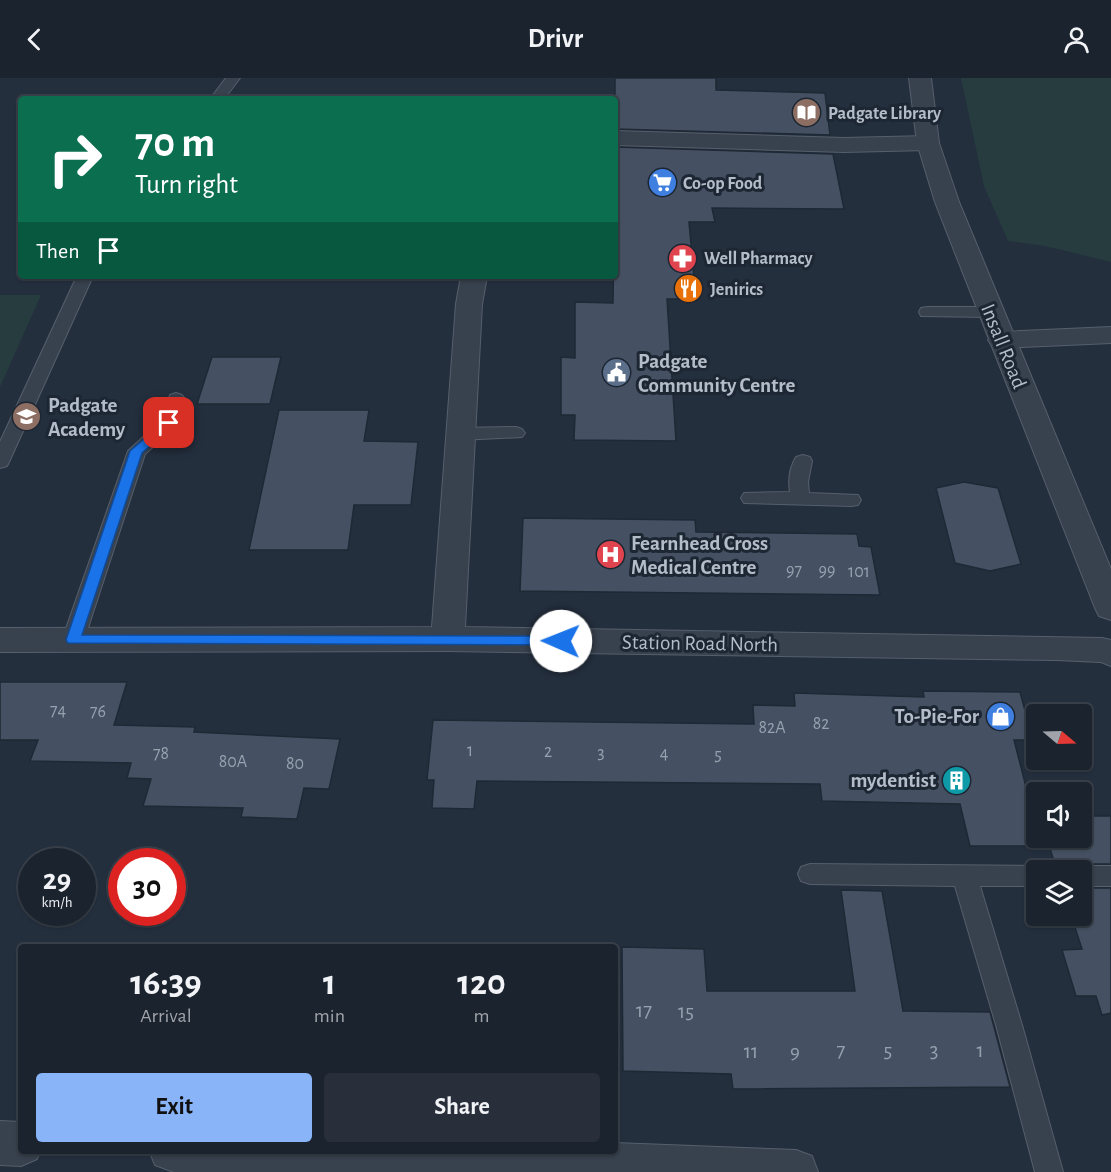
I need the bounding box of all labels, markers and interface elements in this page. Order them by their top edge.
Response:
icon: back [18,23,51,56]
icon: person [1060,23,1093,56]
text: Drivr [528,25,583,52]
library icon: Padgate Library [791,97,823,129]
place label: Padgate Library [828,105,942,123]
icon: right [36,120,114,198]
text: 70 m [135,122,215,164]
supermarket icon: Co-op Food [646,167,678,199]
text: Turn right [135,171,238,198]
place label: Co-op Food [683,175,763,193]
icon: arrive [92,234,125,267]
text: Then [36,240,80,262]
pharmacy icon: Well Pharmacy [667,242,699,274]
place label: Well Pharmacy [704,250,813,268]
restaurant icon: Jenirics [673,273,705,305]
place label: Jenirics [710,281,763,299]
street label: Insall Road [977,301,1030,392]
place label: Padgate Community Centre [638,351,796,396]
public building icon: Padgate Community Centre [601,357,633,389]
place label: Padgate Academy [48,395,126,440]
pin [143,397,194,448]
school or university icon: Padgate Academy [11,401,43,433]
icon: arrive [152,406,185,439]
place label: Fearnhead Cross Medical Centre [631,533,768,578]
hospital icon: Fearnhead Cross Medical Centre [594,539,626,571]
house number: 97 [786,562,802,580]
house number: 99 [819,562,835,580]
house number: 101 [848,563,870,581]
position arrow [529,609,593,673]
street label: Station Road North [622,632,778,655]
shop icon: To-Pie-For [984,700,1016,732]
house number: 74 [50,702,66,720]
house number: 76 [90,703,106,721]
north arrow [1026,704,1092,770]
map controls [1026,704,1092,926]
place label: To-Pie-For [894,706,980,727]
house number: 82 [813,715,829,733]
house number: 82A [758,719,786,737]
house number: 1 [467,742,473,760]
house number: 2 [544,743,552,761]
house number: 3 [597,744,605,762]
house number: 78 [153,745,169,763]
house number: 4 [660,745,669,763]
house number: 5 [714,746,722,764]
house number: 80A [219,753,248,771]
house number: 80 [286,755,304,773]
building icon: mydentist [941,764,973,796]
place label: mydentist [850,770,936,791]
button: sound [1026,782,1092,848]
speed limit sign: 30 [108,848,186,926]
button: layers [1026,860,1092,926]
text: 29 [43,865,71,895]
text: km/h [42,895,72,910]
text: 16:39 [130,965,202,1001]
text: 1 [323,965,336,1001]
text: 120 [457,965,506,1001]
house number: 17 [636,1000,652,1021]
house number: 15 [678,1001,694,1022]
text: Arrival [140,1006,192,1026]
text: min [314,1006,345,1026]
text: m [473,1006,489,1026]
house number: 7 [837,1040,846,1061]
house number: 5 [884,1040,892,1061]
house number: 3 [930,1040,938,1061]
house number: 1 [976,1040,984,1061]
house number: 11 [744,1041,758,1062]
house number: 9 [790,1041,800,1062]
button: Exit [36,1073,312,1142]
button: Share [324,1073,600,1142]

